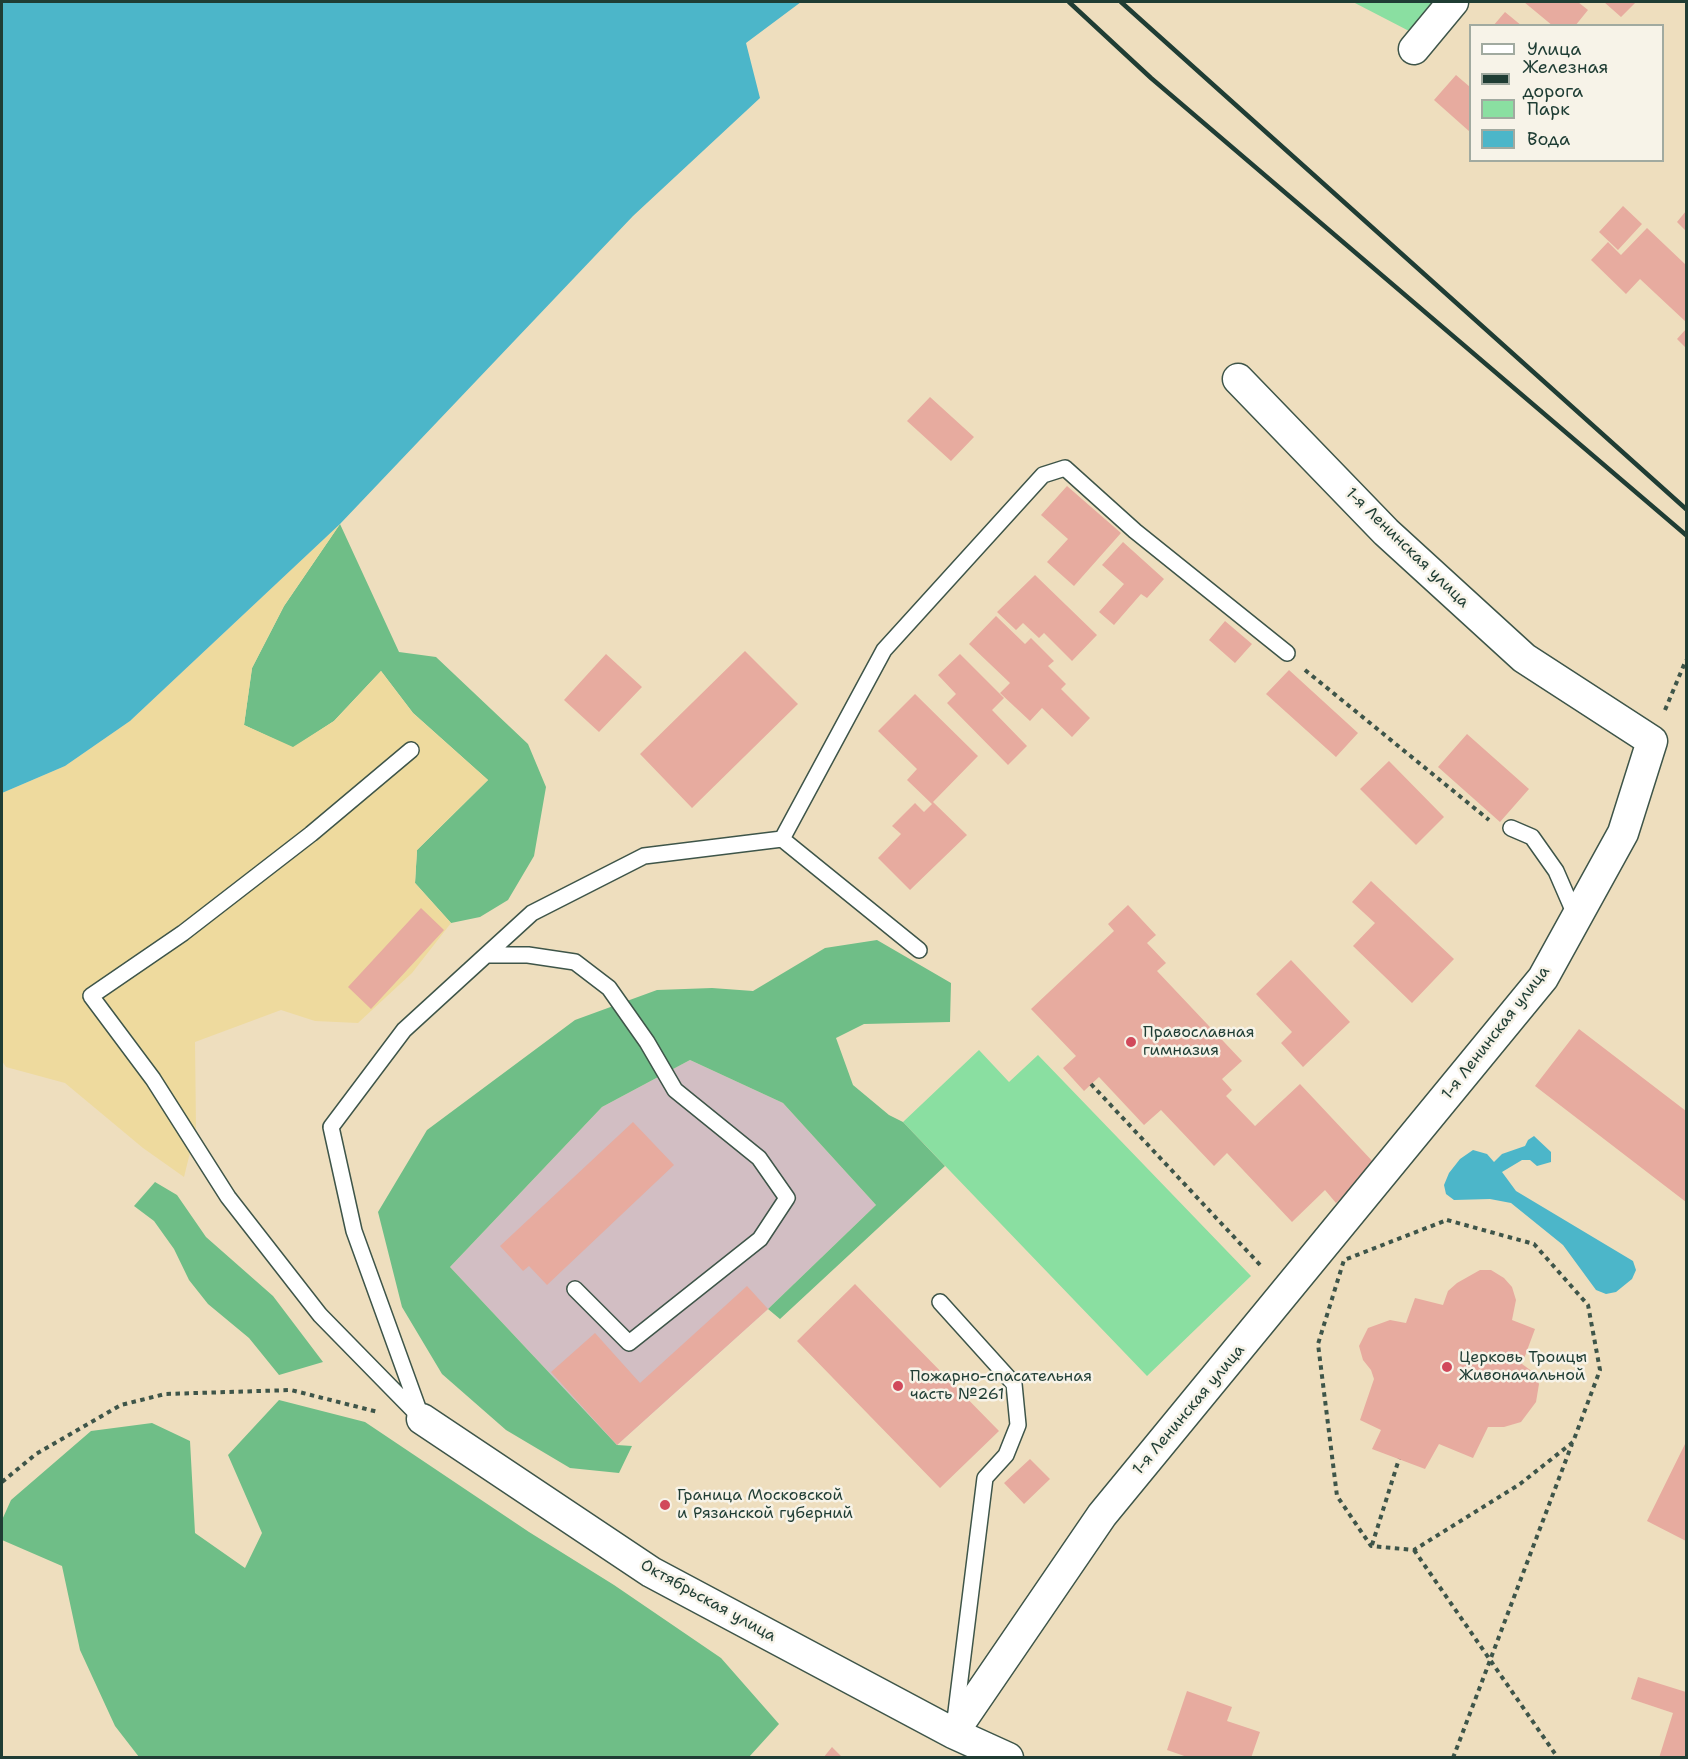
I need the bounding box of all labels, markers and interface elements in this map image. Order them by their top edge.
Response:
legend [1469,24,1664,162]
text: Улица [1527,37,1581,61]
text: Железная дорога [1522,55,1608,103]
text: Парк [1527,97,1570,121]
text: Вода [1527,127,1570,151]
street label: 1-я Ленинская улица [1341,484,1473,612]
street label: 1-я Ленинская улица [1438,962,1554,1104]
place label: Православная гимназия [1143,1023,1255,1061]
marker: Православная гимназия [1124,1035,1138,1049]
street label: 1-я Ленинская улица [1129,1341,1249,1479]
place label: Церковь Троицы Живоначальной [1459,1348,1587,1386]
marker: Церковь Троицы Живоначальной [1440,1360,1454,1374]
place label: Пожарно-спасательная часть №261 [910,1367,1092,1405]
marker: Пожарно-спасательная часть №261 [891,1379,905,1393]
place label: Граница Московской и Рязанской губерний [677,1486,853,1524]
marker: Граница Московской и Рязанской губерний [658,1498,672,1512]
street label: Октябрьская улица [637,1556,779,1646]

